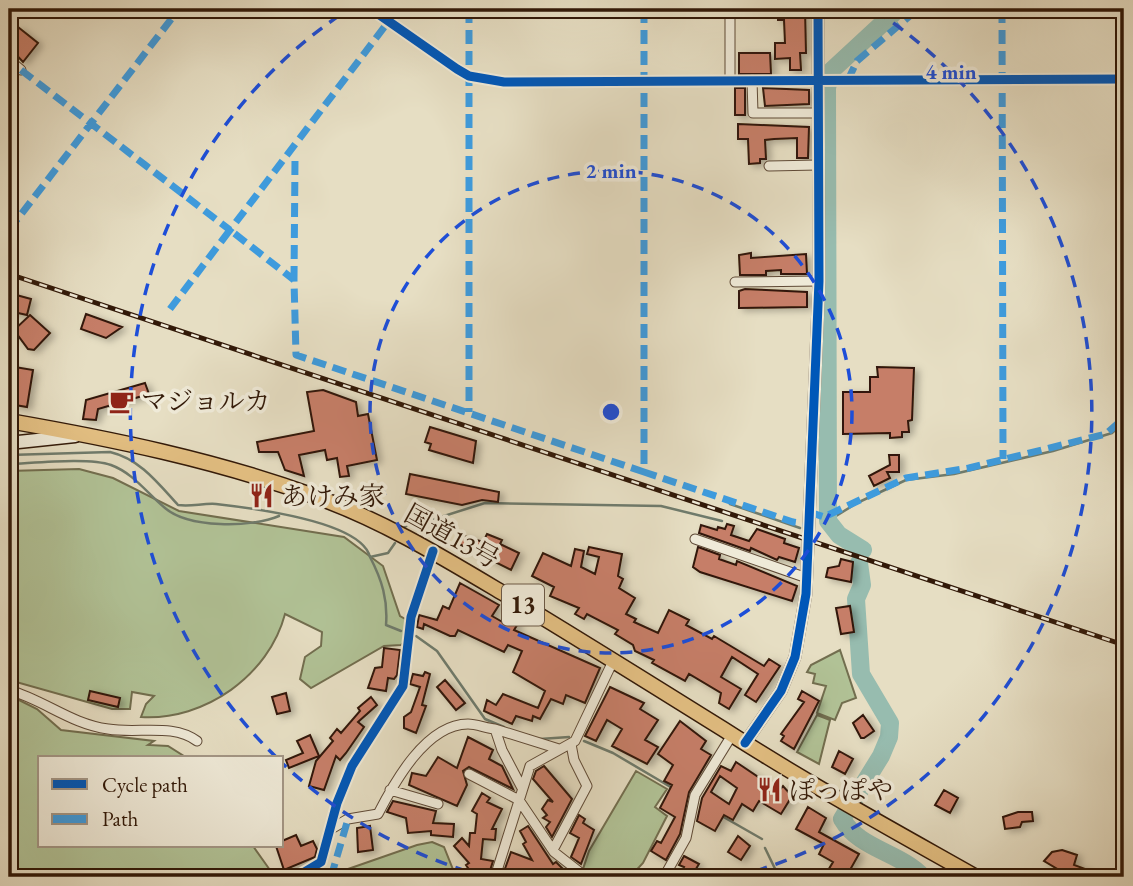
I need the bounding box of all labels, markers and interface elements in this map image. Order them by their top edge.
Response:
text: 4 min [925,58,977,85]
text: 2 min [585,157,637,184]
place label: マジョルカ [141,384,270,418]
cafe icon: マジョルカ [107,387,135,415]
centre of rings [599,400,623,424]
place label: あけみ家 [281,479,385,513]
restaurant icon: あけみ家 [247,482,275,510]
street label: 国道13号 [399,496,505,576]
road number: 13 [502,584,544,626]
legend [38,756,284,848]
text: Cycle path [102,771,188,798]
place label: ぽっぽや [789,773,893,807]
restaurant icon: ぽっぽや [755,776,783,804]
text: Path [102,805,139,832]

